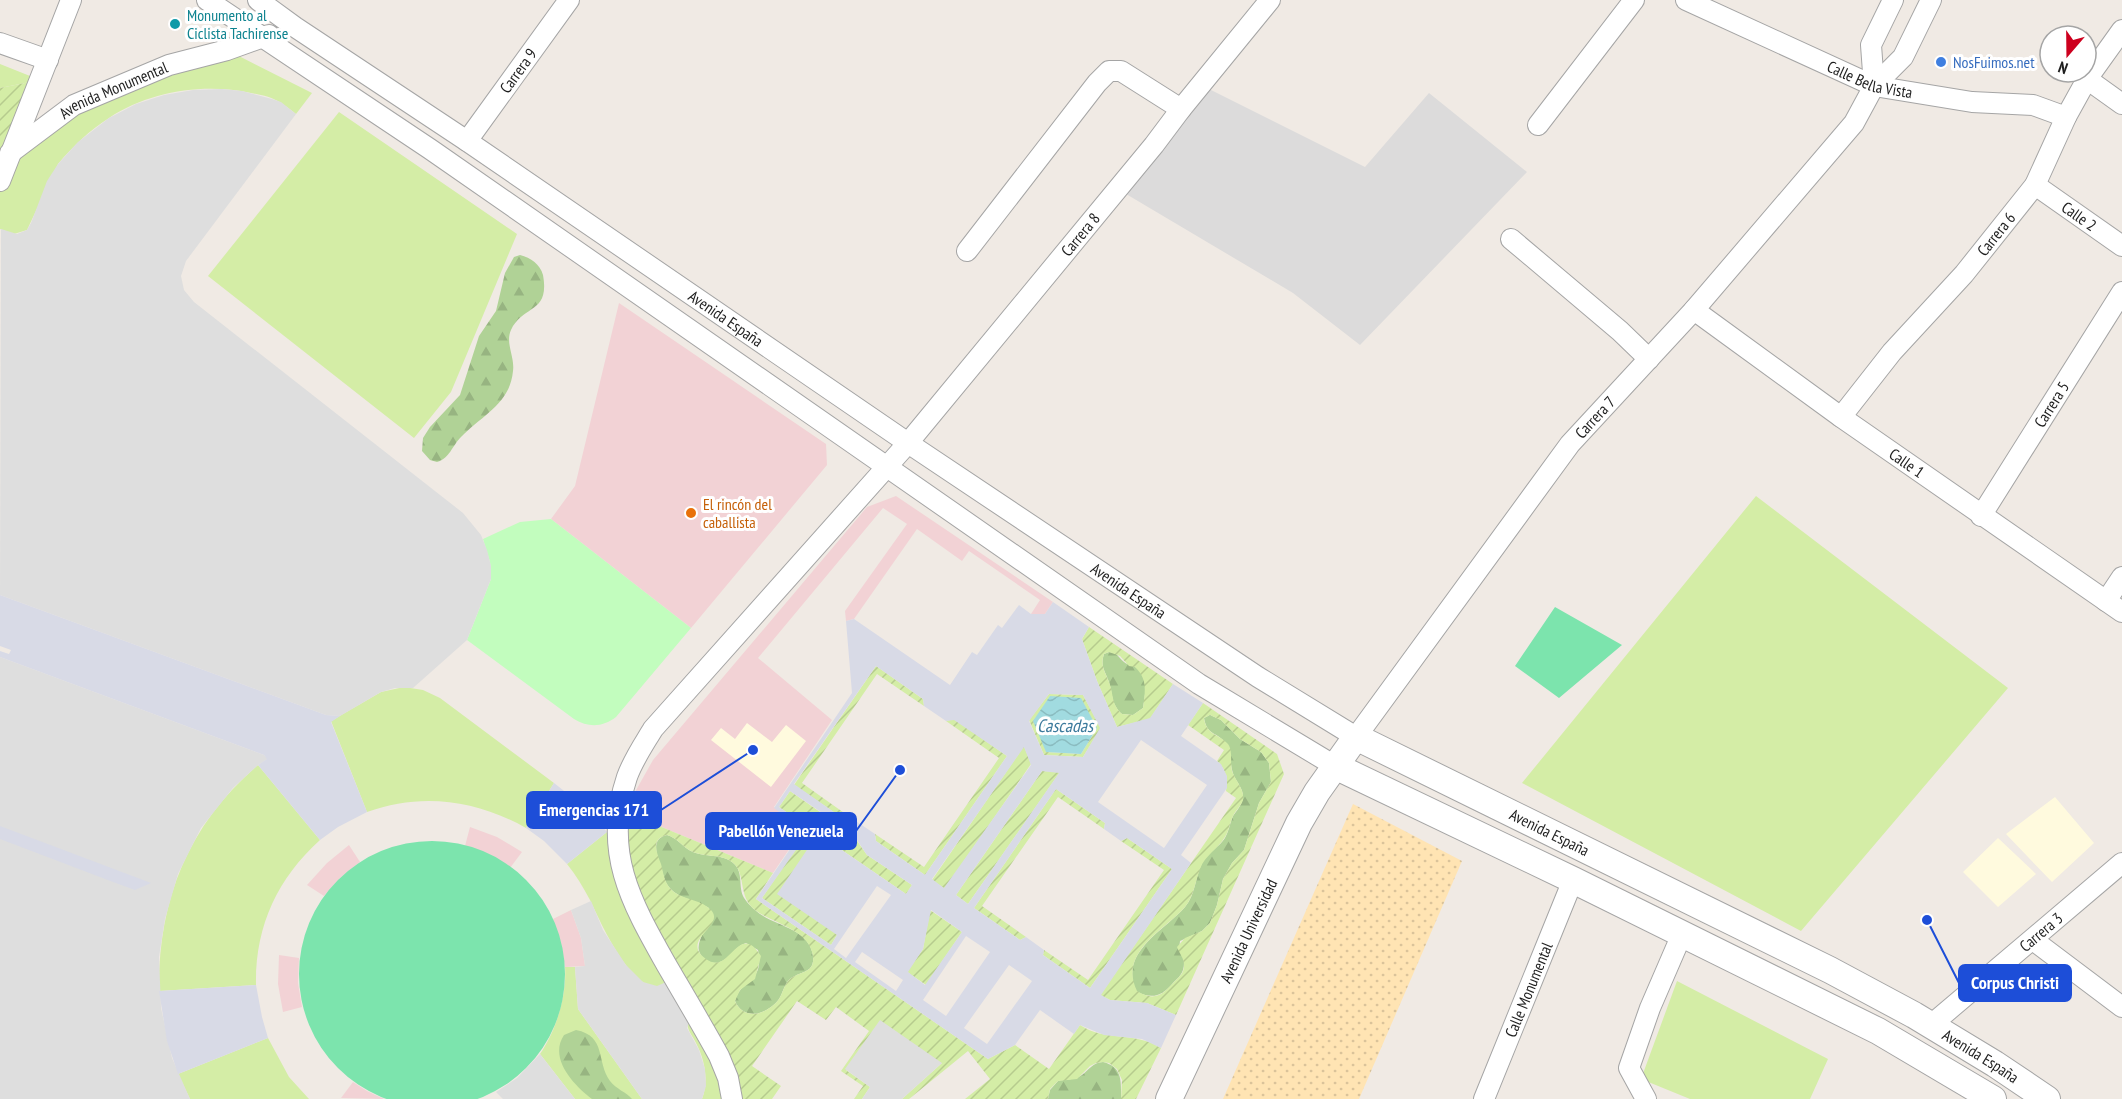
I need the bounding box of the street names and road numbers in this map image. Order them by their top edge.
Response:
street label: Carrera 9 [495,44,541,97]
street label: Calle Bella Vista [1824,56,1914,102]
street label: Avenida Monumental [55,57,171,123]
street label: Calle 2 [2058,197,2101,235]
street label: Carrera 6 [1972,208,2019,260]
street label: Carrera 8 [1057,209,1104,260]
street label: Avenida España [685,286,767,351]
street label: Carrera 5 [2029,378,2073,431]
street label: Carrera 7 [1570,392,1619,442]
street label: Calle 1 [1885,444,1928,482]
street label: Avenida España [1087,558,1170,623]
street label: Avenida España [1506,804,1593,860]
street label: Avenida Universidad [1215,876,1281,986]
street label: Carrera 3 [2015,908,2066,956]
street label: Calle Monumental [1500,939,1557,1040]
street label: Avenida España [1939,1025,2023,1087]

